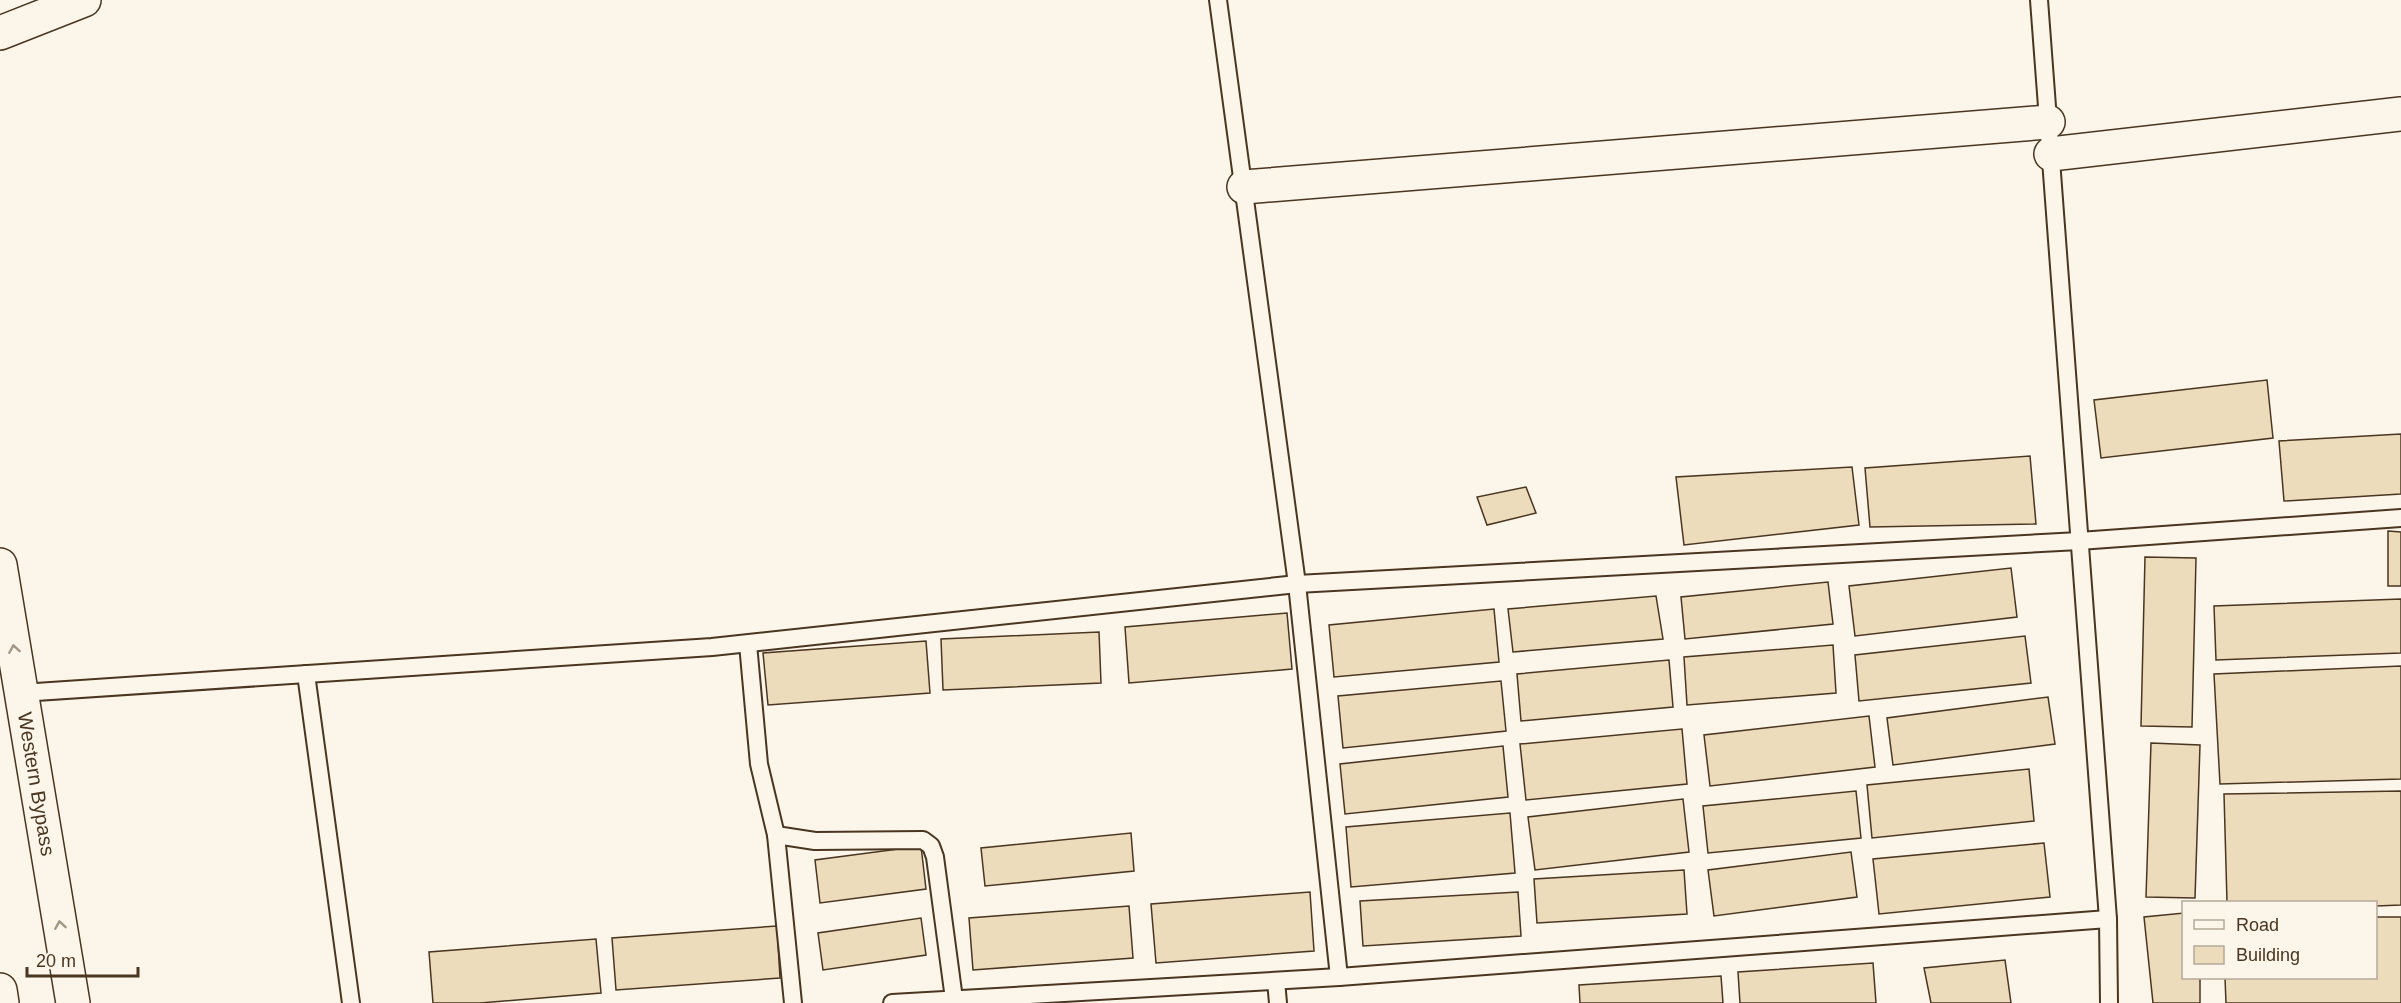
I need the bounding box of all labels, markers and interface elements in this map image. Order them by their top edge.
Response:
one-way arrow [8,645,21,655]
street label: Western Bypass [14,711,59,857]
legend [2182,901,2377,979]
text: Road [2236,915,2279,935]
one-way arrow [54,920,67,930]
scale bar [27,940,138,978]
text: Building [2236,945,2300,965]
text: 20 m [36,951,76,971]

